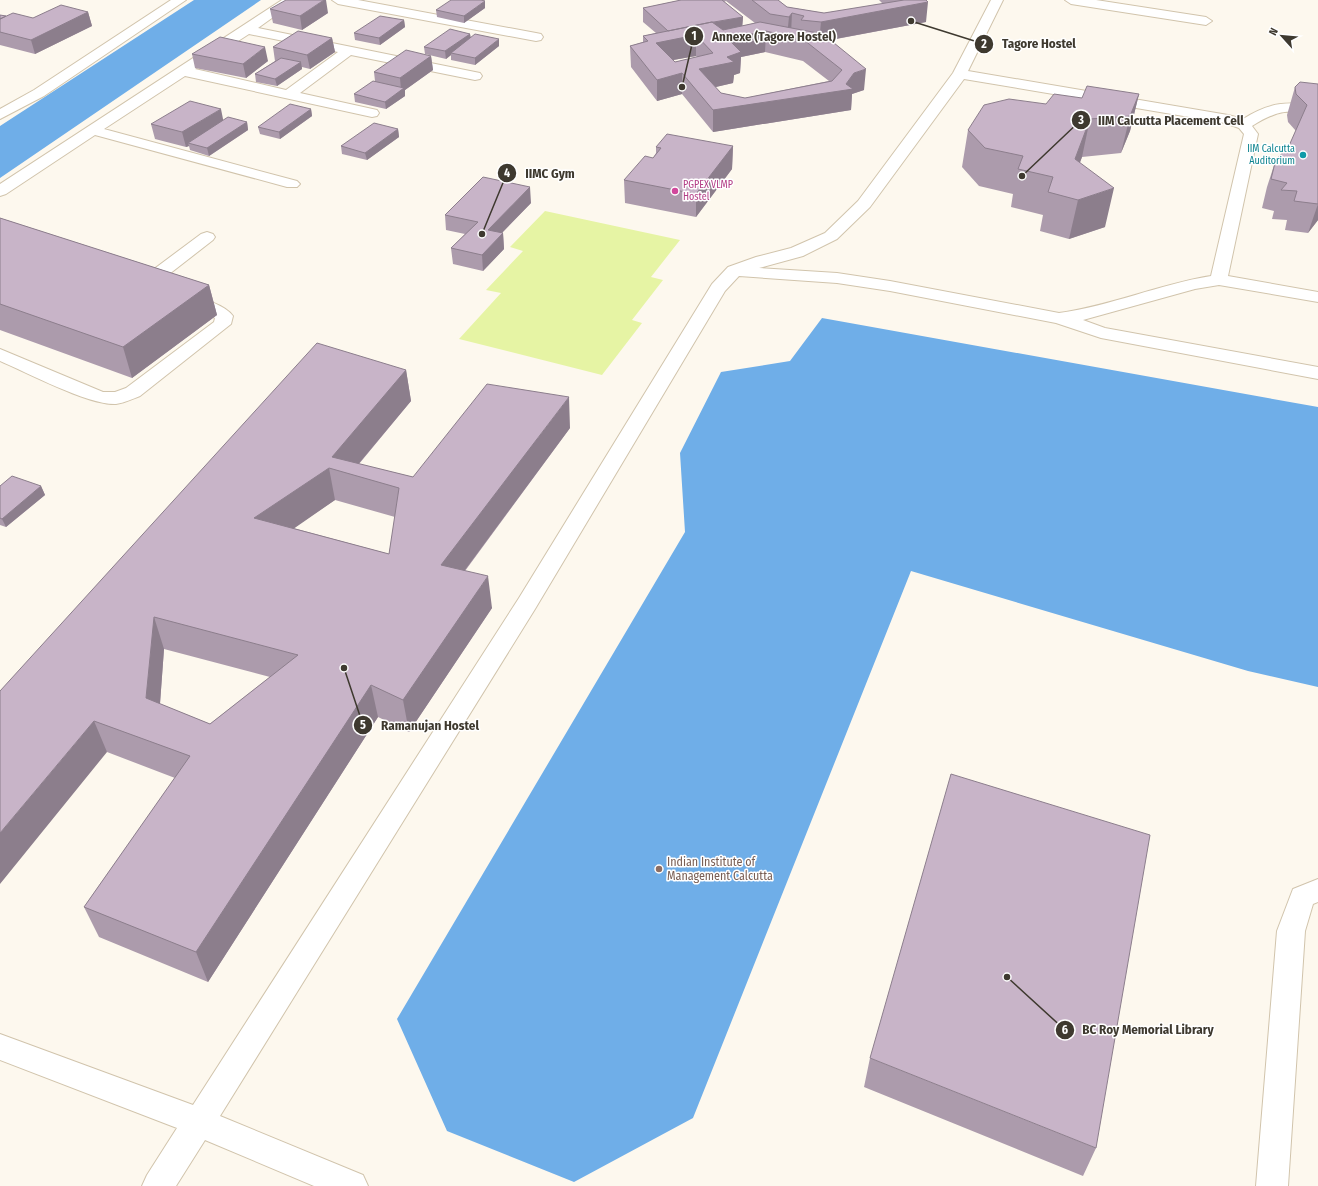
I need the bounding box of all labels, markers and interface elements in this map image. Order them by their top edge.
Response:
north arrow [1262,16,1302,56]
callout: Annexe (Tagore Hostel) [684,24,844,49]
text: N [1266,26,1281,38]
text: 1 [691,29,697,43]
text: Annexe (Tagore Hostel) [711,29,836,44]
callout: Tagore Hostel [974,31,1084,56]
text: Tagore Hostel [1002,36,1076,51]
text: 2 [980,37,987,51]
callout: IIM Calcutta Placement Cell [1071,108,1252,133]
text: 3 [1077,113,1084,127]
text: IIM Calcutta Placement Cell [1098,113,1244,128]
place label: IIM Calcutta Auditorium [1247,143,1295,167]
marker: IIM Calcutta Auditorium [1298,150,1308,160]
callout: IIMC Gym [497,161,583,186]
text: 4 [504,166,510,180]
text: IIMC Gym [525,166,575,181]
place label: PGPEX VLMP Hostel [683,179,733,203]
marker: PGPEX VLMP Hostel [670,186,680,196]
callout: Ramanujan Hostel [353,713,487,738]
text: 5 [360,718,366,732]
text: Ramanujan Hostel [381,718,479,733]
place label: Indian Institute of Management Calcutta [667,855,773,883]
marker: Indian Institute of Management Calcutta [654,864,664,874]
callout: BC Roy Memorial Library [1055,1017,1222,1042]
text: BC Roy Memorial Library [1082,1022,1215,1037]
text: 6 [1062,1023,1068,1037]

